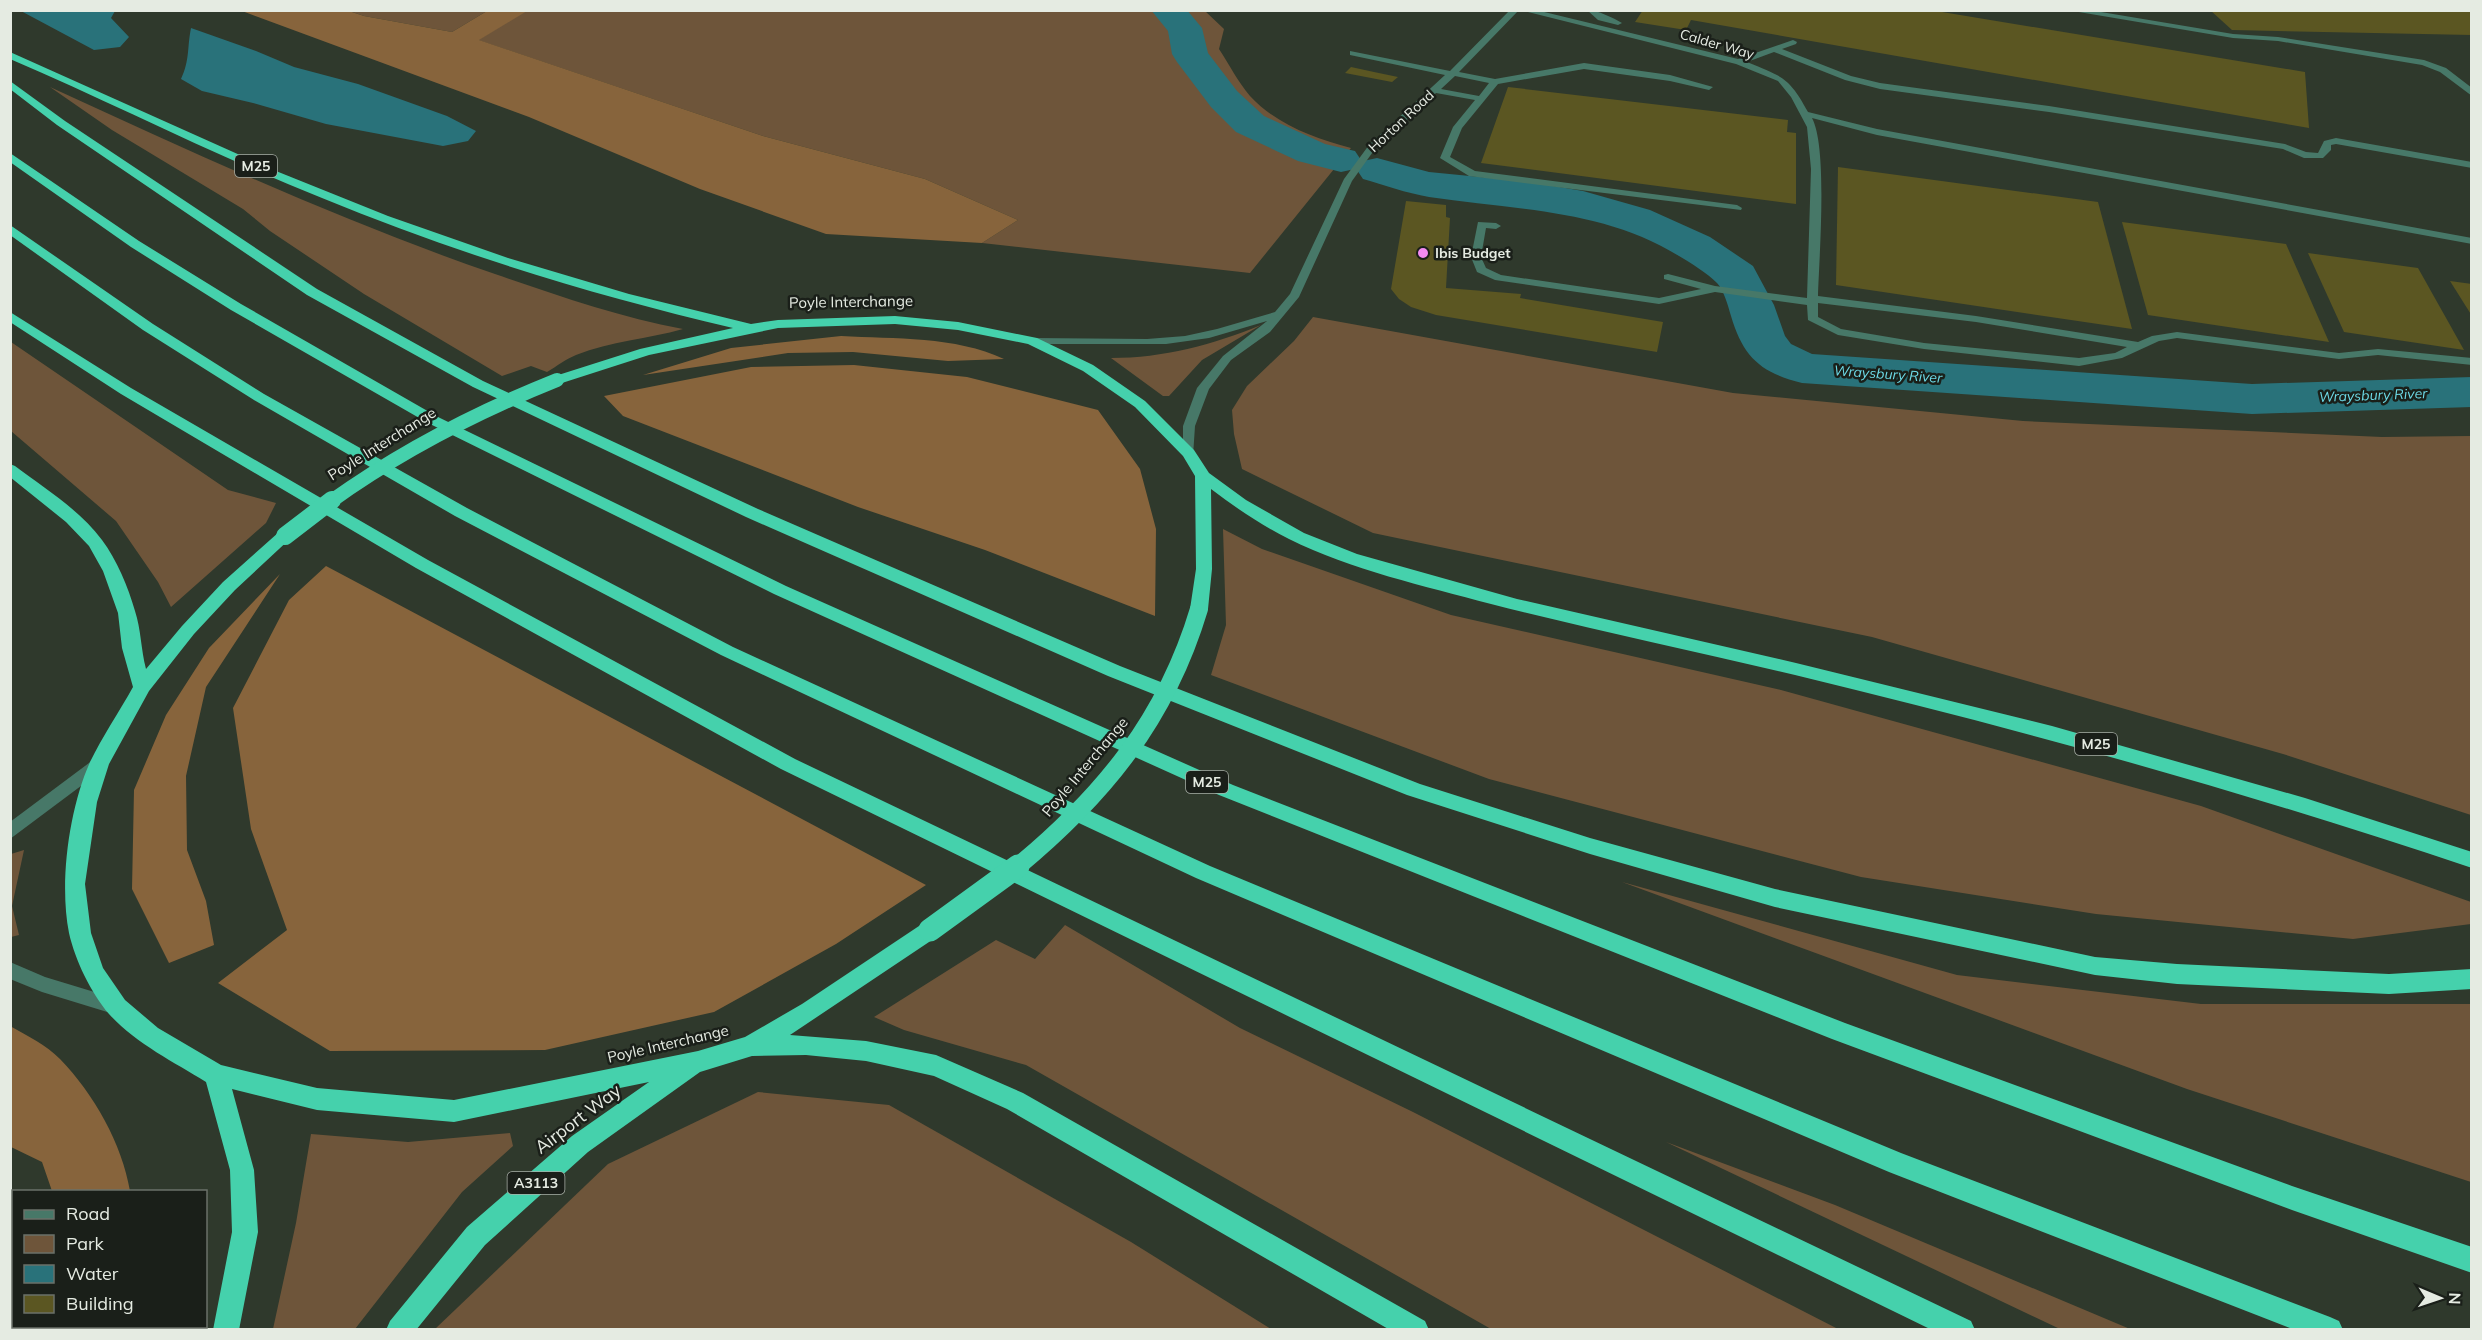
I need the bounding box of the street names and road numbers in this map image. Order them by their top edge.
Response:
street label: Calder Way [1678,25,1757,63]
street label: Horton Road [1364,86,1438,156]
road number: M25 [235,155,277,177]
street label: Poyle Interchange [789,291,913,312]
street label: Poyle Interchange [324,403,439,485]
street label: Poyle Interchange [1037,713,1132,820]
road number: M25 [2075,733,2117,755]
road number: M25 [1186,771,1228,793]
street label: Poyle Interchange [605,1020,730,1067]
street label: Airport Way [530,1078,626,1159]
road number: A3113 [508,1172,564,1194]

